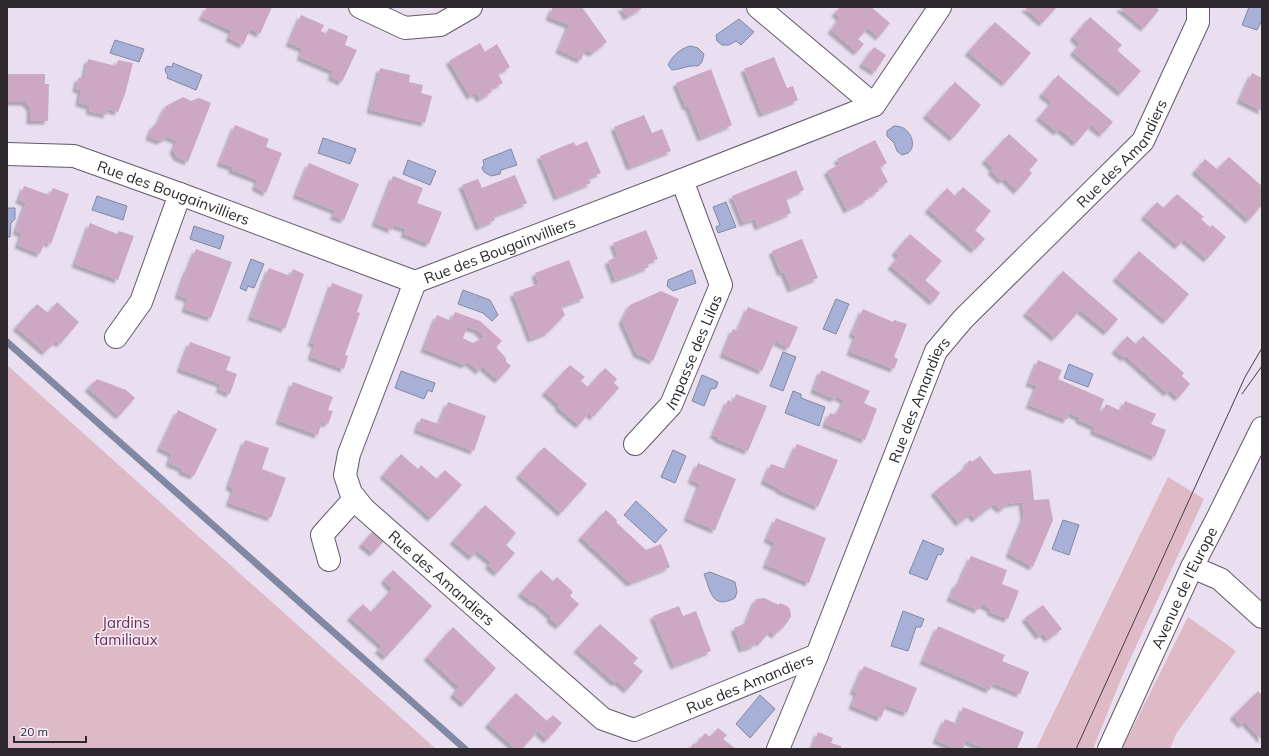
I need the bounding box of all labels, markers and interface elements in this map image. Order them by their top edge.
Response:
street label: Rue des Amandiers [1072,96,1171,211]
street label: Rue des Bougainvilliers [95,156,252,229]
street label: Rue des Bougainvilliers [421,212,578,287]
street label: Impasse des Lilas [662,291,726,414]
street label: Rue des Amandiers [884,333,954,465]
street label: Avenue de l'Europe [1147,523,1221,651]
street label: Rue des Amandiers [385,526,499,629]
park label: Jardins familiaux [94,613,158,649]
street label: Rue des Amandiers [683,648,816,717]
scale bar [14,718,86,744]
text: 20 m [20,724,48,739]

